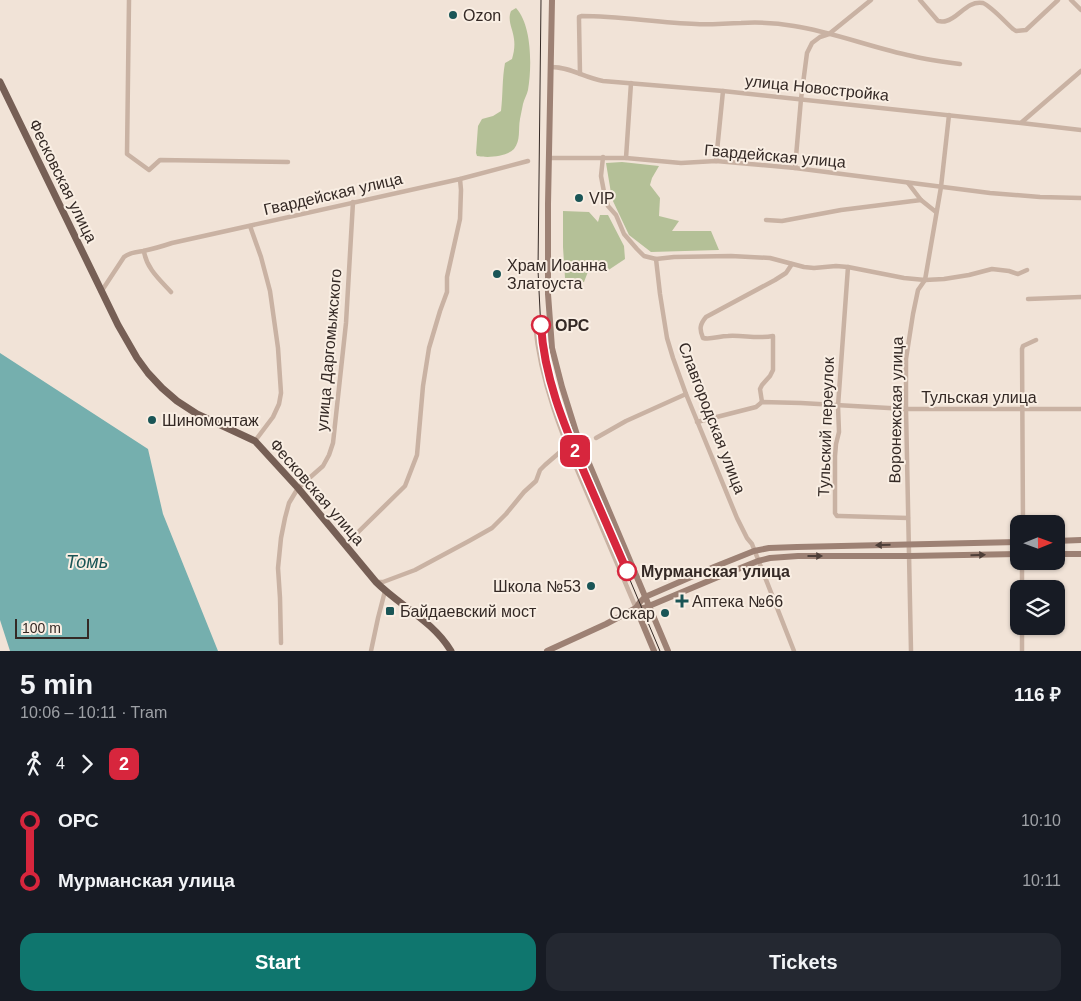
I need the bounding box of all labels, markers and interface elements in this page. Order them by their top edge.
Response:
place label: Ozon [463,7,501,24]
marker: Ozon [447,9,459,21]
street label: улица Новостройка [744,72,890,104]
street label: Фесковская улица [26,117,100,245]
street label: Гвардейская улица [704,141,847,171]
street label: Гвардейская улица [262,170,404,218]
place label: VIP [589,190,615,207]
marker: VIP [573,192,585,204]
place label: Храм Иоанна Златоуста [507,257,607,292]
street label: улица Даргомыжского [313,268,345,432]
marker: Храм Иоанна Златоуста [491,268,503,280]
marker: ОРС [531,315,551,335]
place label: ОРС [555,317,590,334]
street label: Воронежская улица [886,336,906,484]
street label: Славгородская улица [675,340,749,496]
street label: Тульский переулок [815,356,837,497]
street label: Тульская улица [921,389,1037,406]
place label: Шиномонтаж [162,412,259,429]
marker: Шиномонтаж [146,414,158,426]
line badge: 2 [559,435,591,467]
street label: Фесковская улица [266,436,368,549]
text: 2 [570,441,580,461]
north arrow [1010,515,1065,570]
map controls [1010,515,1065,635]
one-way arrow [874,542,890,550]
one-way arrow [970,550,986,558]
water label: Томь [66,552,108,572]
one-way arrow [808,552,824,560]
marker: Мурманская улица [617,561,637,581]
place label: Мурманская улица [641,563,790,580]
place label: Школа №53 [493,578,581,595]
marker: Школа №53 [585,580,597,592]
button: layers [1010,580,1065,635]
place label: Аптека №66 [692,593,783,610]
marker: Аптека №66 [676,595,688,607]
place label: Байдаевский мост [400,603,537,620]
marker: Байдаевский мост [384,605,396,617]
place label: Оскар [609,605,655,622]
marker: Оскар [659,607,671,619]
scale bar [15,616,89,639]
text: 100 m [22,620,61,636]
text: 5 min [20,669,93,700]
text: 116 ₽ [1014,684,1061,705]
text: 10:06 – 10:11 · Tram [20,704,167,721]
icon: walk [20,750,48,778]
icon: forward [73,750,101,778]
text: 2 [119,754,129,774]
text: 4 [56,755,65,772]
text: ОРС [58,810,99,831]
text: 10:10 [1021,812,1061,829]
text: Мурманская улица [58,870,235,891]
text: 10:11 [1022,872,1061,889]
button: Start [20,933,536,991]
button: Tickets [546,933,1061,991]

